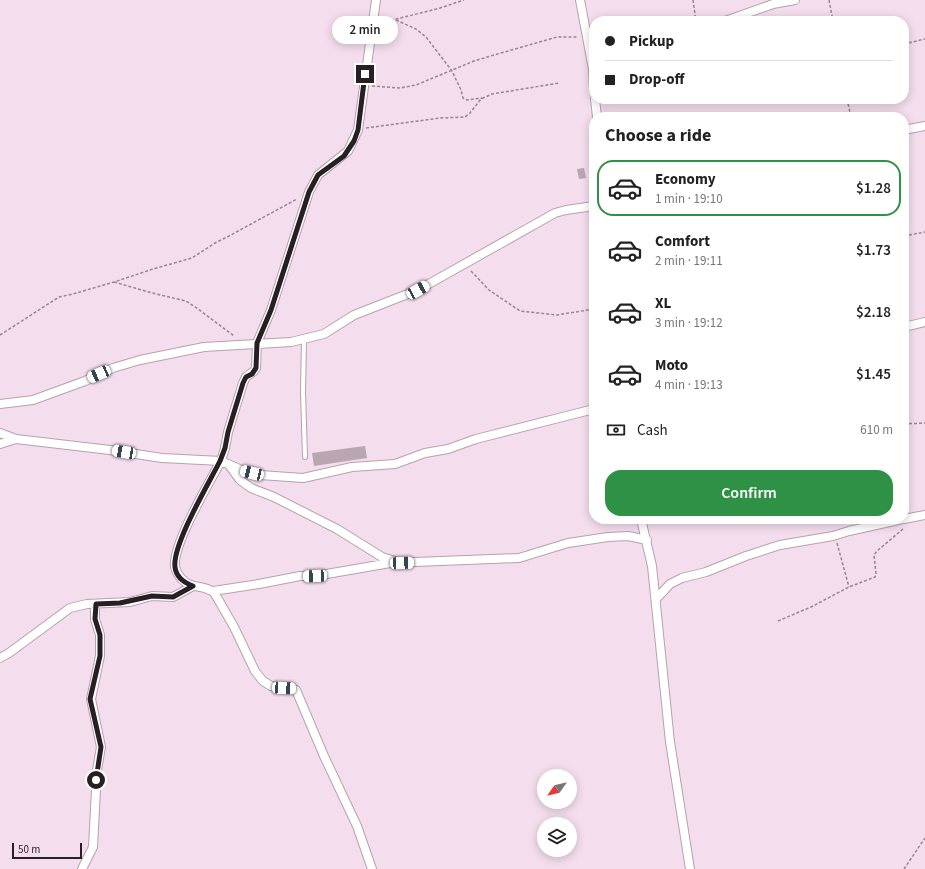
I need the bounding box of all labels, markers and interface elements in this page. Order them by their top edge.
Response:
callout: 2 min [332,16,398,44]
text: 2 min [350,21,380,39]
text: Pickup [629,31,674,52]
route end [356,65,374,83]
text: Drop-off [629,69,684,90]
text: Choose a ride [605,123,711,148]
text: Economy [655,169,716,190]
icon: car [607,170,643,206]
text: $1.28 [856,178,891,199]
text: 1 min · 19:10 [655,190,723,208]
text: Comfort [655,231,710,252]
icon: car [607,232,643,268]
text: $1.73 [856,240,891,261]
text: 2 min · 19:11 [655,252,723,270]
car [405,279,431,301]
text: XL [655,293,671,314]
icon: car [607,294,643,330]
text: $2.18 [856,302,891,323]
text: 3 min · 19:12 [655,314,723,332]
text: Moto [655,355,688,376]
icon: car [607,356,643,392]
car [86,364,112,384]
text: $1.45 [856,364,891,385]
text: 4 min · 19:13 [655,376,723,394]
icon: cash [605,419,627,441]
text: Cash [637,420,668,441]
text: 610 m [860,421,893,439]
car [111,444,137,460]
car [239,464,265,482]
button: Confirm [605,470,893,516]
car [390,557,414,569]
car [303,570,327,582]
car [272,681,296,695]
north arrow [537,769,577,809]
map controls [537,769,577,857]
route start [87,771,105,789]
button: layers [537,817,577,857]
scale bar [12,841,82,860]
text: 50 m [18,842,40,857]

